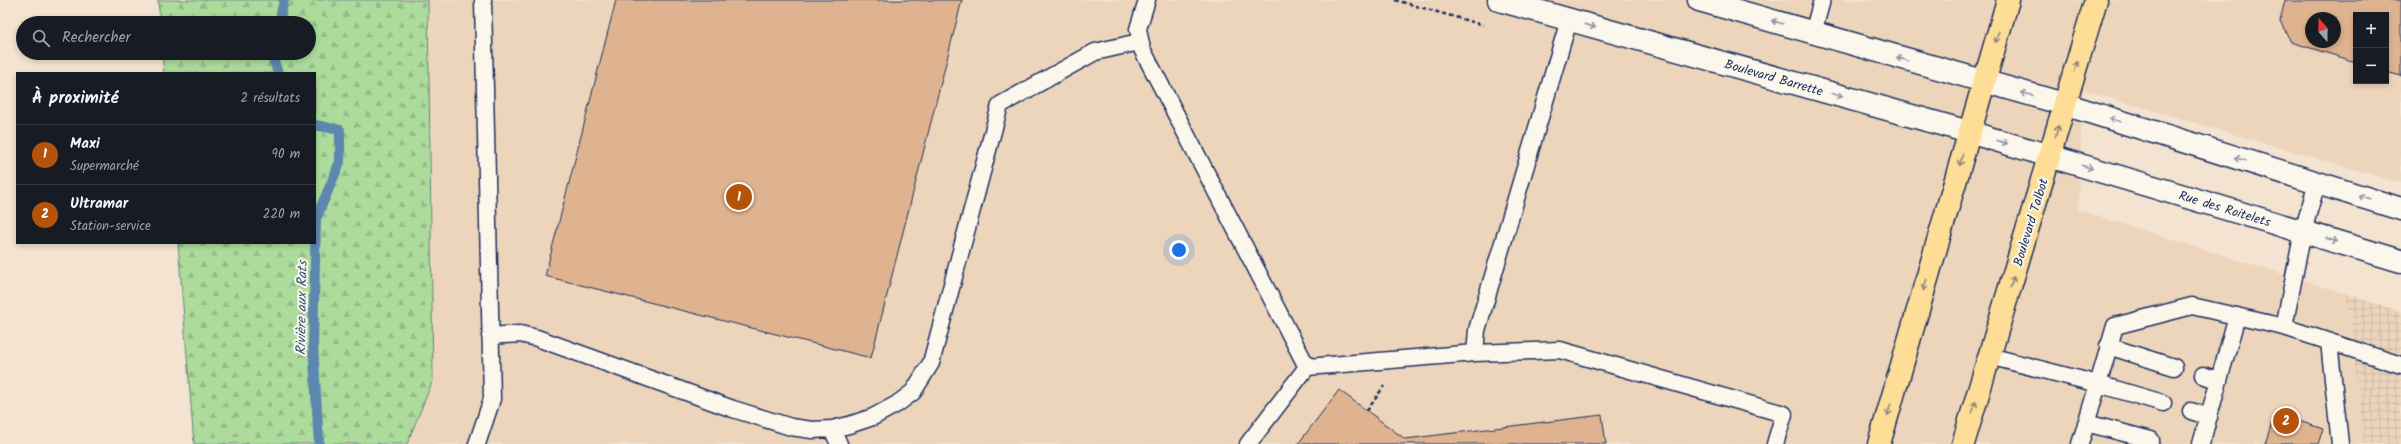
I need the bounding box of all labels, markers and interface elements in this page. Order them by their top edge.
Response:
north arrow [2305,12,2341,48]
map controls [2353,12,2389,84]
button: + [2353,12,2389,48]
search box [16,16,316,60]
one-way arrow [1771,18,1784,26]
one-way arrow [1583,22,1596,30]
text: Rechercher [62,26,130,50]
icon: search [30,27,52,49]
one-way arrow [1993,31,2000,44]
button: − [2353,48,2389,84]
street label: Boulevard Barrette [1722,54,1826,103]
one-way arrow [1895,55,1908,62]
one-way arrow [2073,61,2080,74]
text: À proximité [32,85,119,112]
text: 2 résultats [241,88,300,109]
one-way arrow [2021,90,2034,97]
one-way arrow [1830,92,1843,99]
one-way arrow [2109,116,2122,123]
one-way arrow [2054,124,2061,137]
text: Maxi [70,132,100,156]
one-way arrow [1995,139,2008,146]
text: 1 [43,144,47,165]
text: 90 m [272,144,300,165]
one-way arrow [1957,153,1964,166]
one-way arrow [2233,155,2246,162]
text: Supermarché [70,156,139,177]
one-way arrow [2080,164,2093,171]
street label: Boulevard Talbot [2008,175,2055,269]
pin: 1 [726,182,752,212]
street label: Rue des Roitelets [2176,185,2274,234]
text: Ultramar [70,192,128,216]
one-way arrow [2357,193,2370,200]
text: 2 [41,204,49,225]
text: 220 m [263,204,300,225]
text: Station-service [70,216,151,237]
one-way arrow [2326,237,2339,244]
your location [1169,240,1189,260]
water label: Rivière aux Rats [290,259,314,355]
one-way arrow [2009,276,2016,289]
one-way arrow [1921,278,1928,291]
one-way arrow [1971,400,1978,413]
one-way arrow [1885,403,1892,416]
pin: 2 [2273,406,2299,436]

